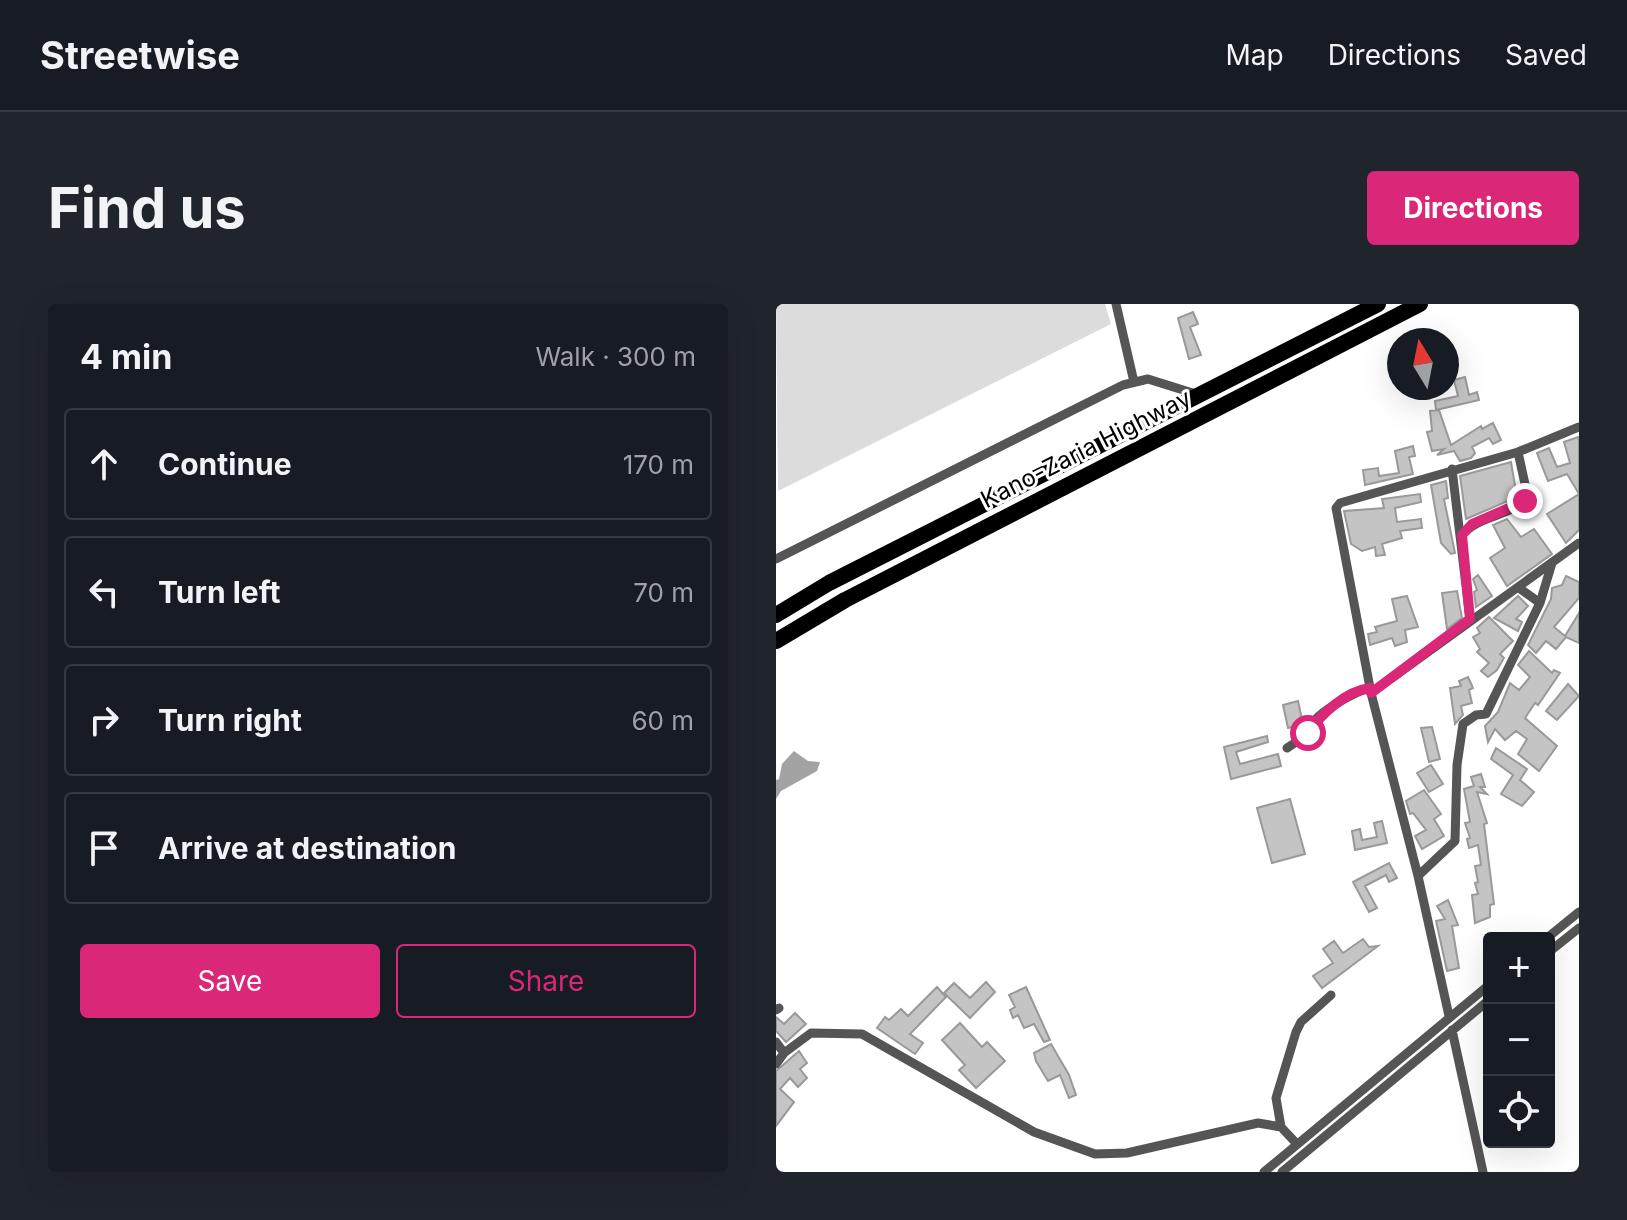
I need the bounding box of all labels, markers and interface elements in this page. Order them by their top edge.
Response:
text: Streetwise [40,32,240,78]
text: Map [1225,38,1284,72]
text: Directions [1328,38,1461,72]
text: Saved [1505,38,1587,72]
button: Directions [1367,171,1579,245]
text: Find us [48,174,246,242]
north arrow [1387,328,1459,400]
text: 4 min [80,336,172,377]
text: Walk · 300 m [535,341,696,372]
street label: Kano-Zaria Highway [976,383,1196,514]
icon: ahead [82,442,126,486]
text: Continue [158,446,292,482]
text: 170 m [623,449,694,480]
route end [1507,483,1543,519]
icon: left [82,570,126,614]
text: Turn left [158,574,280,610]
text: 70 m [633,577,694,608]
icon: right [82,698,126,742]
text: Turn right [158,702,302,738]
text: 60 m [631,705,694,736]
route start [1290,715,1326,751]
icon: arrive [82,826,126,870]
text: Arrive at destination [158,830,456,866]
map controls [1483,932,1555,1148]
button: + [1483,932,1555,1004]
button: Save [80,944,380,1018]
button: Share [396,944,696,1018]
button: − [1483,1004,1555,1076]
button: locate [1483,1076,1555,1148]

